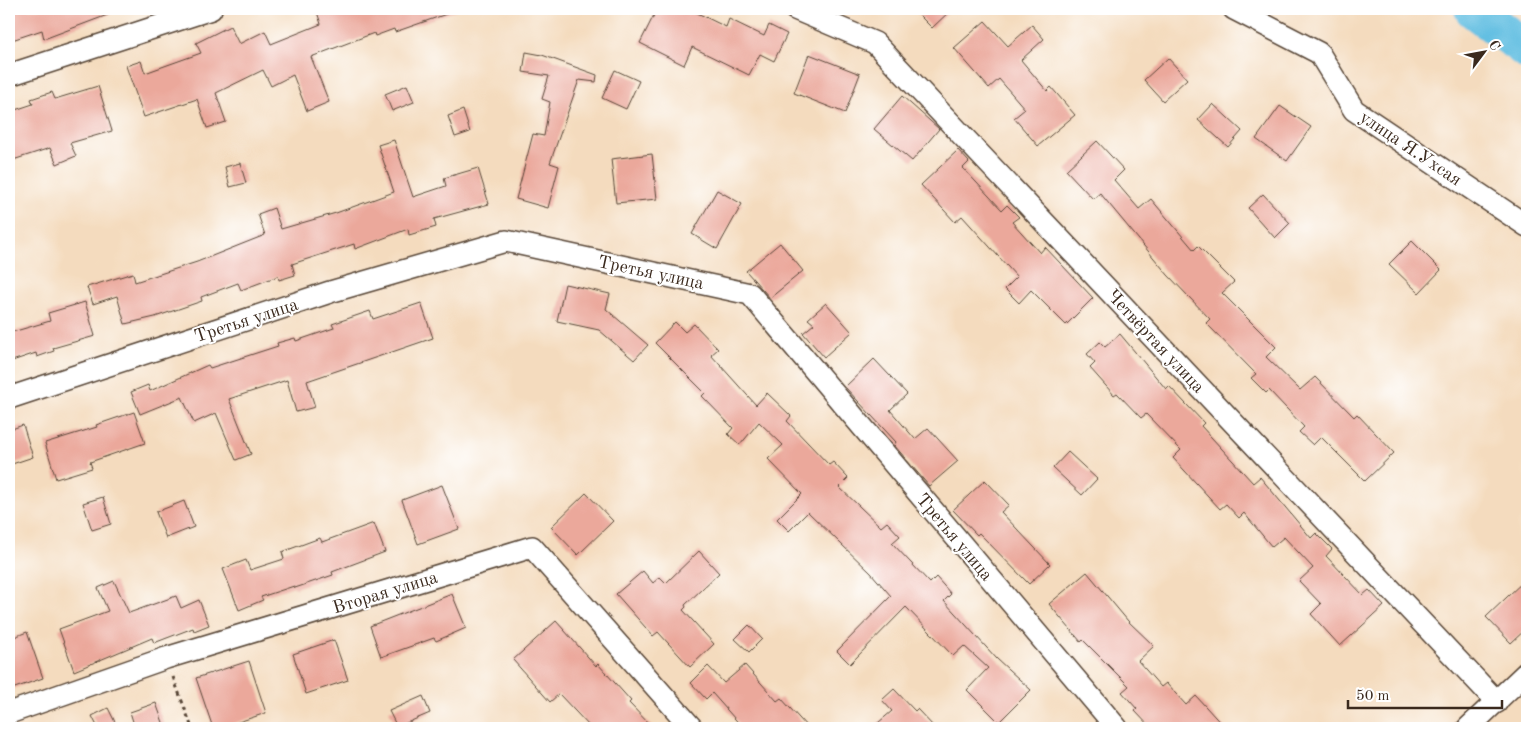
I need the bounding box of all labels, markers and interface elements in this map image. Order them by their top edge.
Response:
north arrow [1458,28,1508,78]
text: С [1486,38,1503,53]
street label: улица Я.Ухсая [1356,108,1465,189]
street label: Третья улица [596,253,705,293]
street label: Четвёртая улица [1103,287,1208,397]
street label: Третья улица [192,296,300,346]
street label: Третья улица [913,491,996,585]
street label: Вторая улица [331,568,440,617]
scale bar [1348,677,1502,709]
text: 50 m [1356,689,1390,704]

